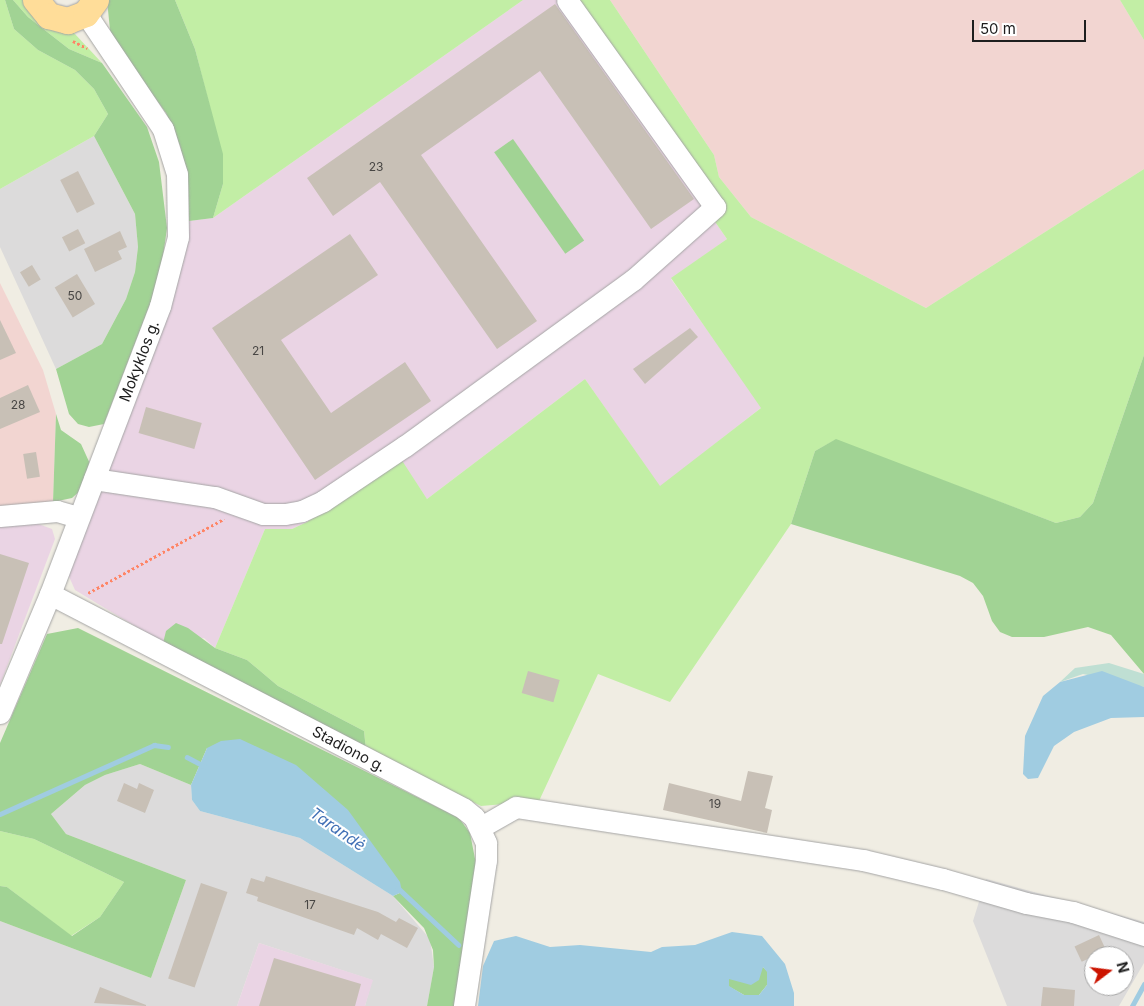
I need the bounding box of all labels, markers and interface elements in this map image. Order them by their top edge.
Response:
scale bar [974,10,1088,42]
text: 50 m [980,19,1016,38]
house number: 23 [369,160,383,174]
house number: 50 [68,289,82,303]
street label: Mokyklos g. [115,318,163,404]
house number: 21 [252,344,264,358]
house number: 28 [11,398,25,412]
street label: Stadiono g. [309,722,389,776]
house number: 19 [709,797,721,811]
water label: Tarandė [307,803,369,855]
house number: 17 [304,898,316,912]
north arrow [1084,946,1134,996]
text: N [1113,960,1133,975]

